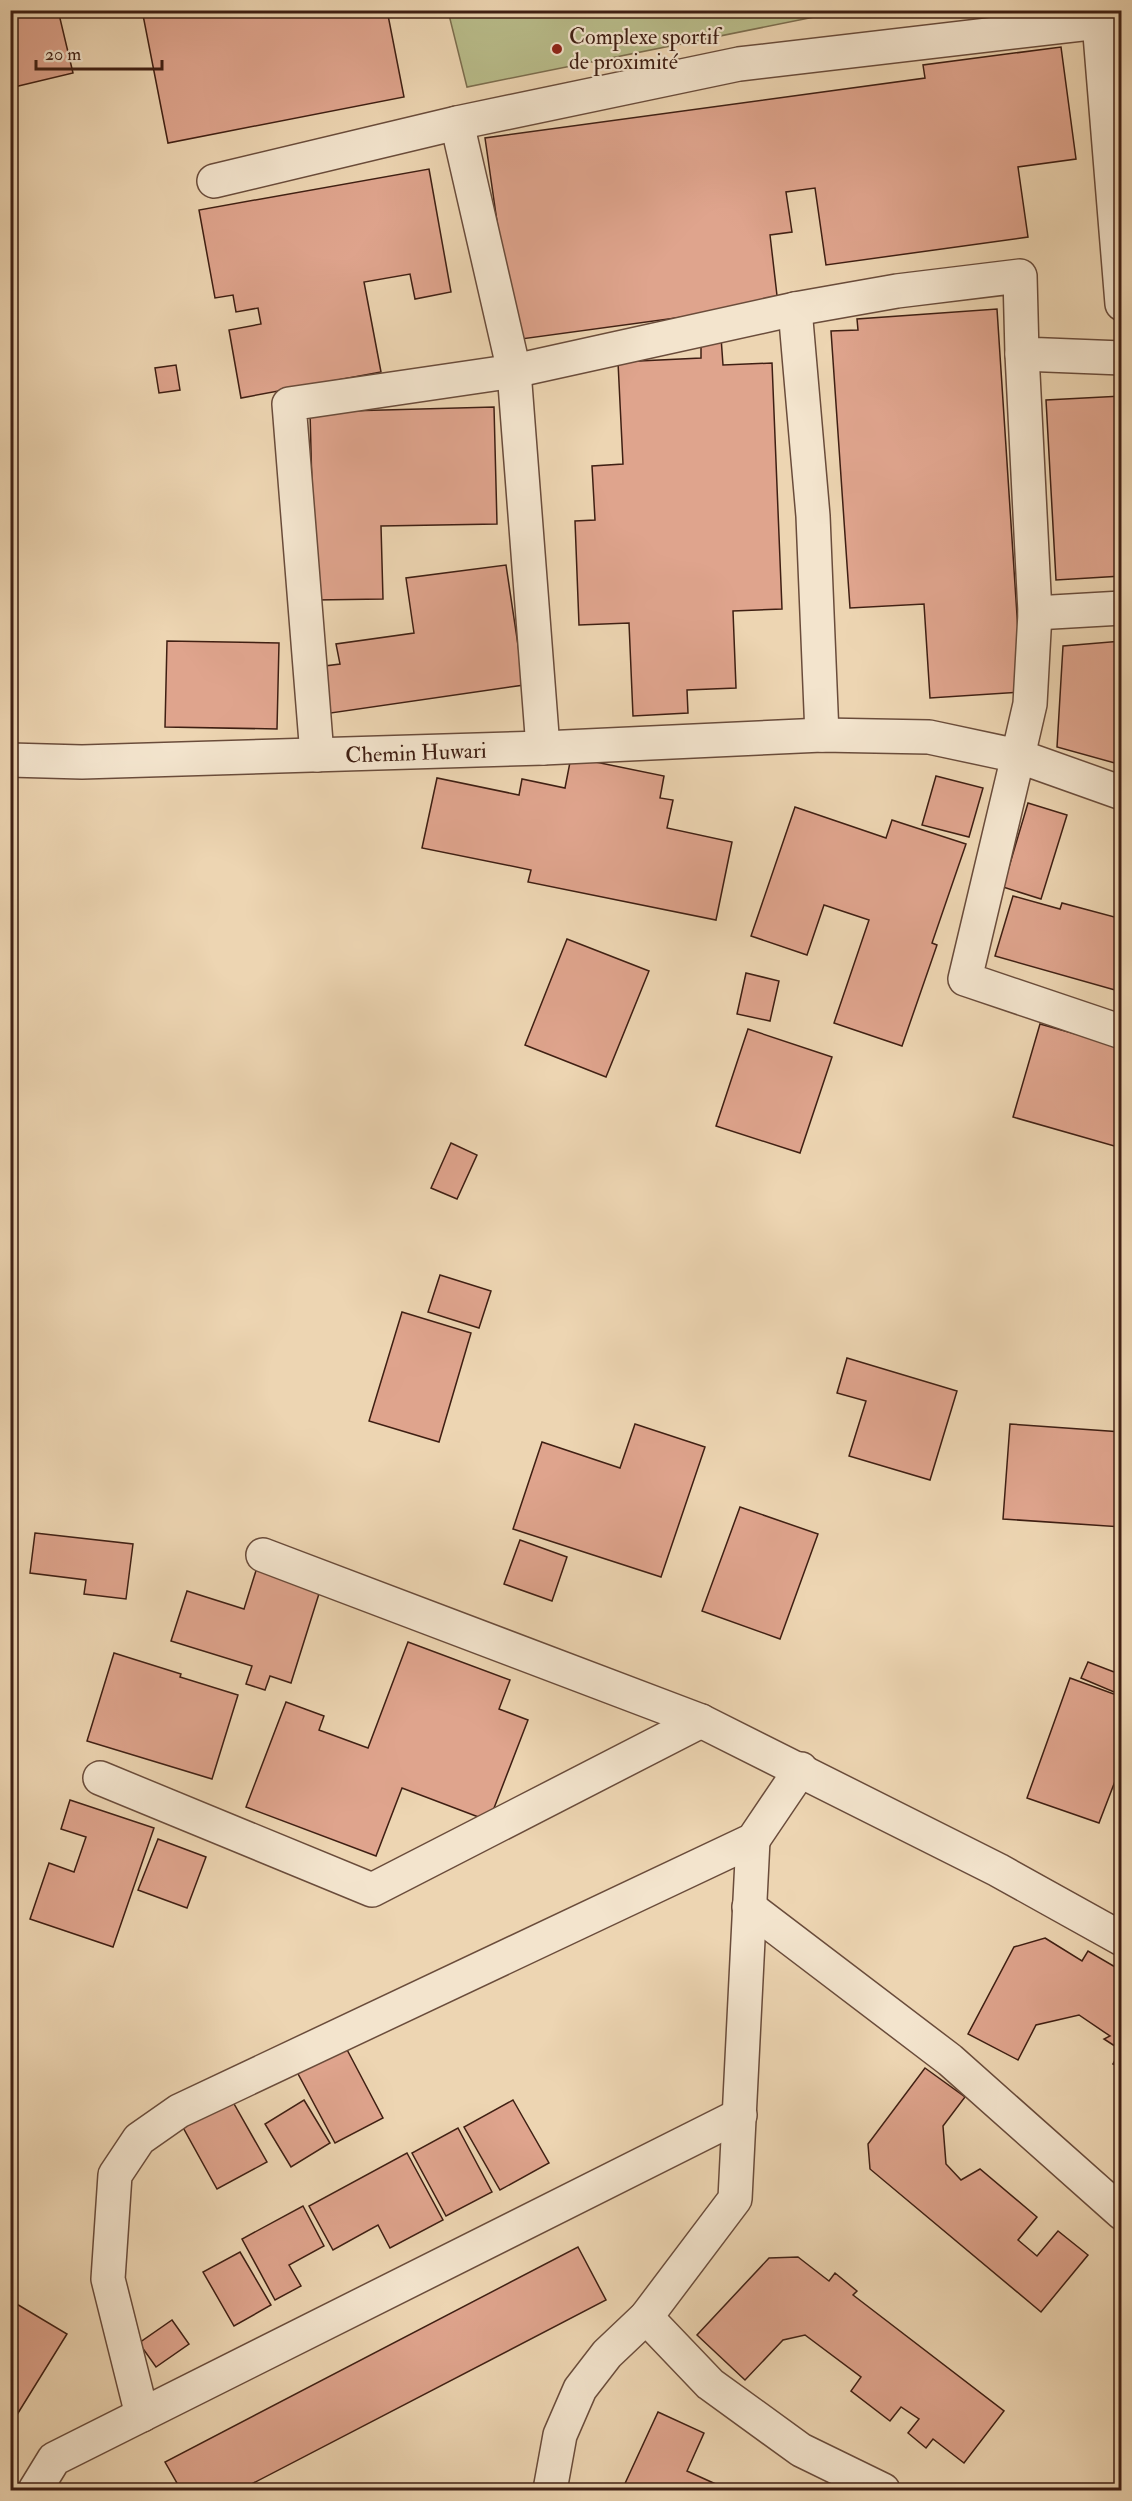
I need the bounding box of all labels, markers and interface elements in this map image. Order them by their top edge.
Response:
place label: Complexe sportif de proximité [569,23,722,77]
scale bar [36,33,162,71]
marker: Complexe sportif de proximité [550,42,564,56]
text: 20 m [45,43,81,66]
street label: Chemin Huwari [345,737,487,769]

